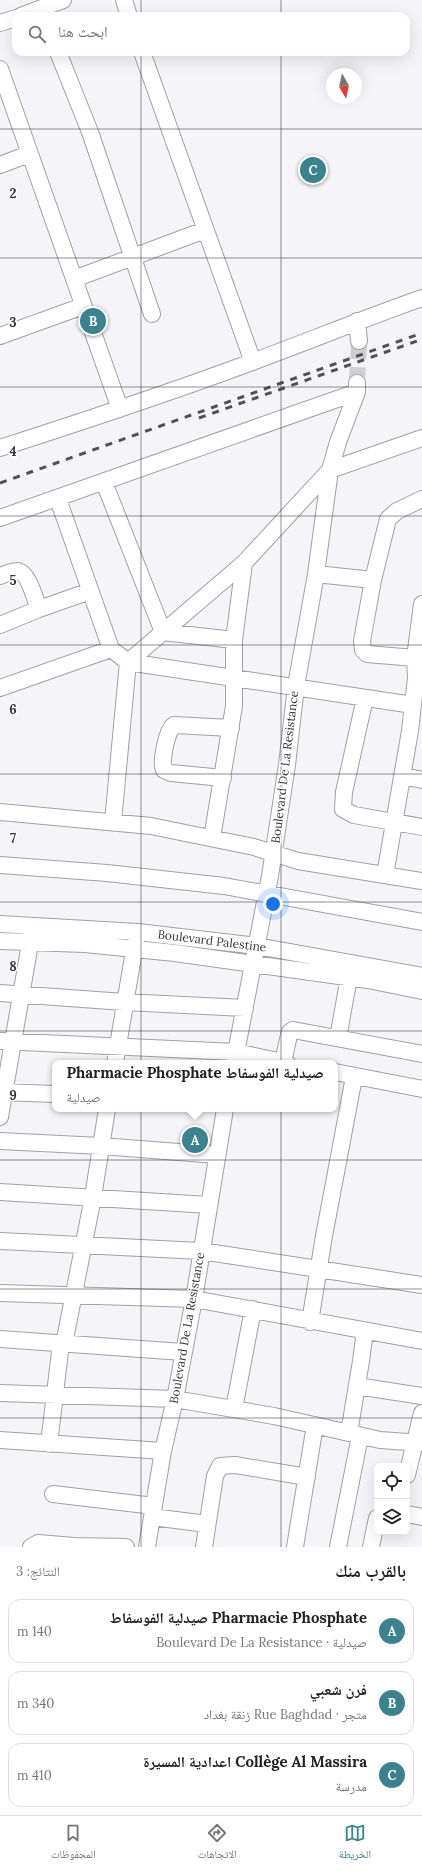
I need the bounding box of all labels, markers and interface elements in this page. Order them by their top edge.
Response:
search box [12,12,410,56]
text: ابحث هنا [58,22,108,41]
icon: search [26,23,48,45]
north arrow [326,68,362,104]
pin: C [300,155,326,185]
text: 2 [10,185,17,202]
pin: B [80,306,106,336]
text: 3 [9,314,17,331]
text: 4 [9,443,17,460]
text: 5 [9,572,17,589]
street label: Boulevard De La Resistance [268,689,301,844]
text: 6 [9,701,17,718]
text: 7 [10,830,16,847]
your location [263,894,283,914]
street label: Boulevard Palestine [157,926,268,955]
text: 8 [9,958,17,975]
popup [52,1060,338,1112]
text: Pharmacie Phosphate صيدلية الفوسفاط [66,1063,324,1082]
text: 9 [9,1087,17,1104]
text: صيدلية [66,1089,101,1106]
pin: A [182,1125,208,1155]
street label: Boulevard De La Resistance [166,1251,207,1405]
map controls [374,1463,410,1535]
button: locate [374,1463,410,1499]
button: layers [374,1499,410,1535]
text: بالقرب منك [335,1560,406,1582]
text: النتائج: 3 [16,1563,60,1580]
text: Pharmacie Phosphate صيدلية الفوسفاط [110,1608,367,1627]
text: 140 m [17,1623,52,1640]
text: A [388,1623,396,1640]
text: صيدلية · Boulevard De La Resistance [156,1634,367,1651]
text: فرن شعبي [310,1680,367,1699]
text: 340 m [17,1695,54,1712]
text: B [388,1695,396,1712]
text: متجر · Rue Baghdad زنقة بغداد [204,1706,367,1723]
text: Collège Al Massira اعدادية المسيرة [143,1752,367,1771]
text: 410 m [17,1767,52,1784]
text: C [388,1767,396,1784]
text: مدرسة [335,1778,367,1795]
tab: المحفوظات [51,1822,96,1865]
tab: الاتجاهات [198,1822,237,1865]
tab: الخريطة [339,1822,371,1865]

